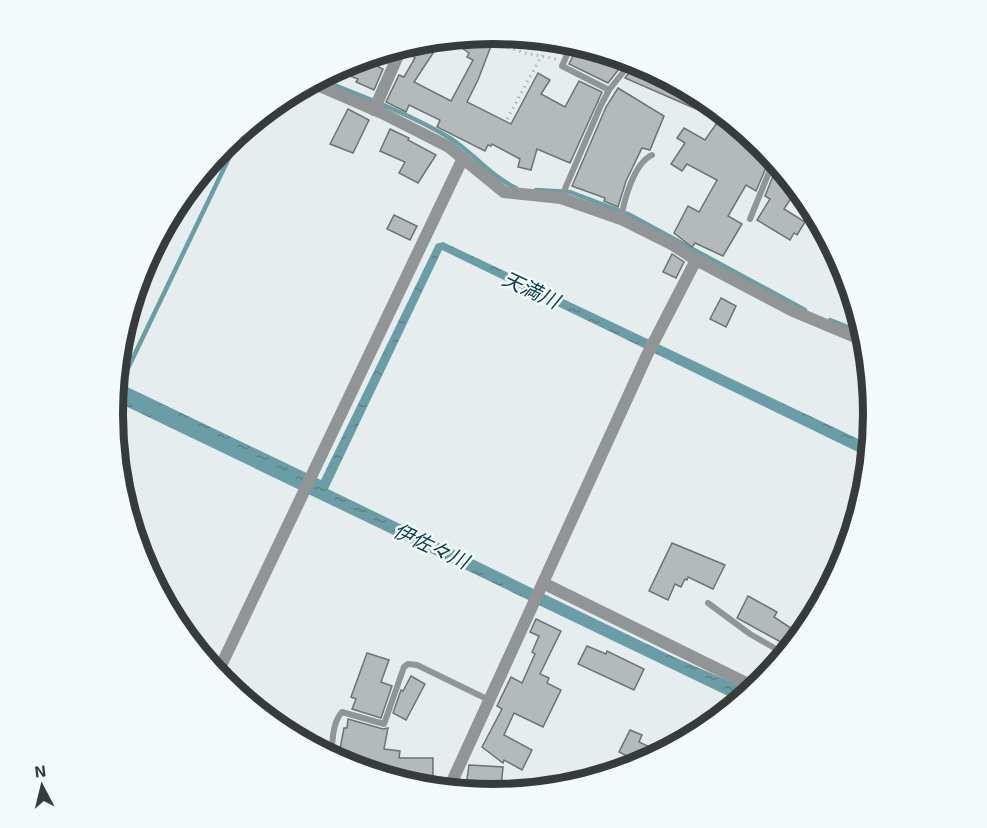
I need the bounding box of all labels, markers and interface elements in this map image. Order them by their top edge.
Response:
water label: 天満川 [499,266,565,313]
water label: 伊佐々川 [390,517,475,574]
north arrow [12,756,72,816]
text: N [33,760,47,781]

